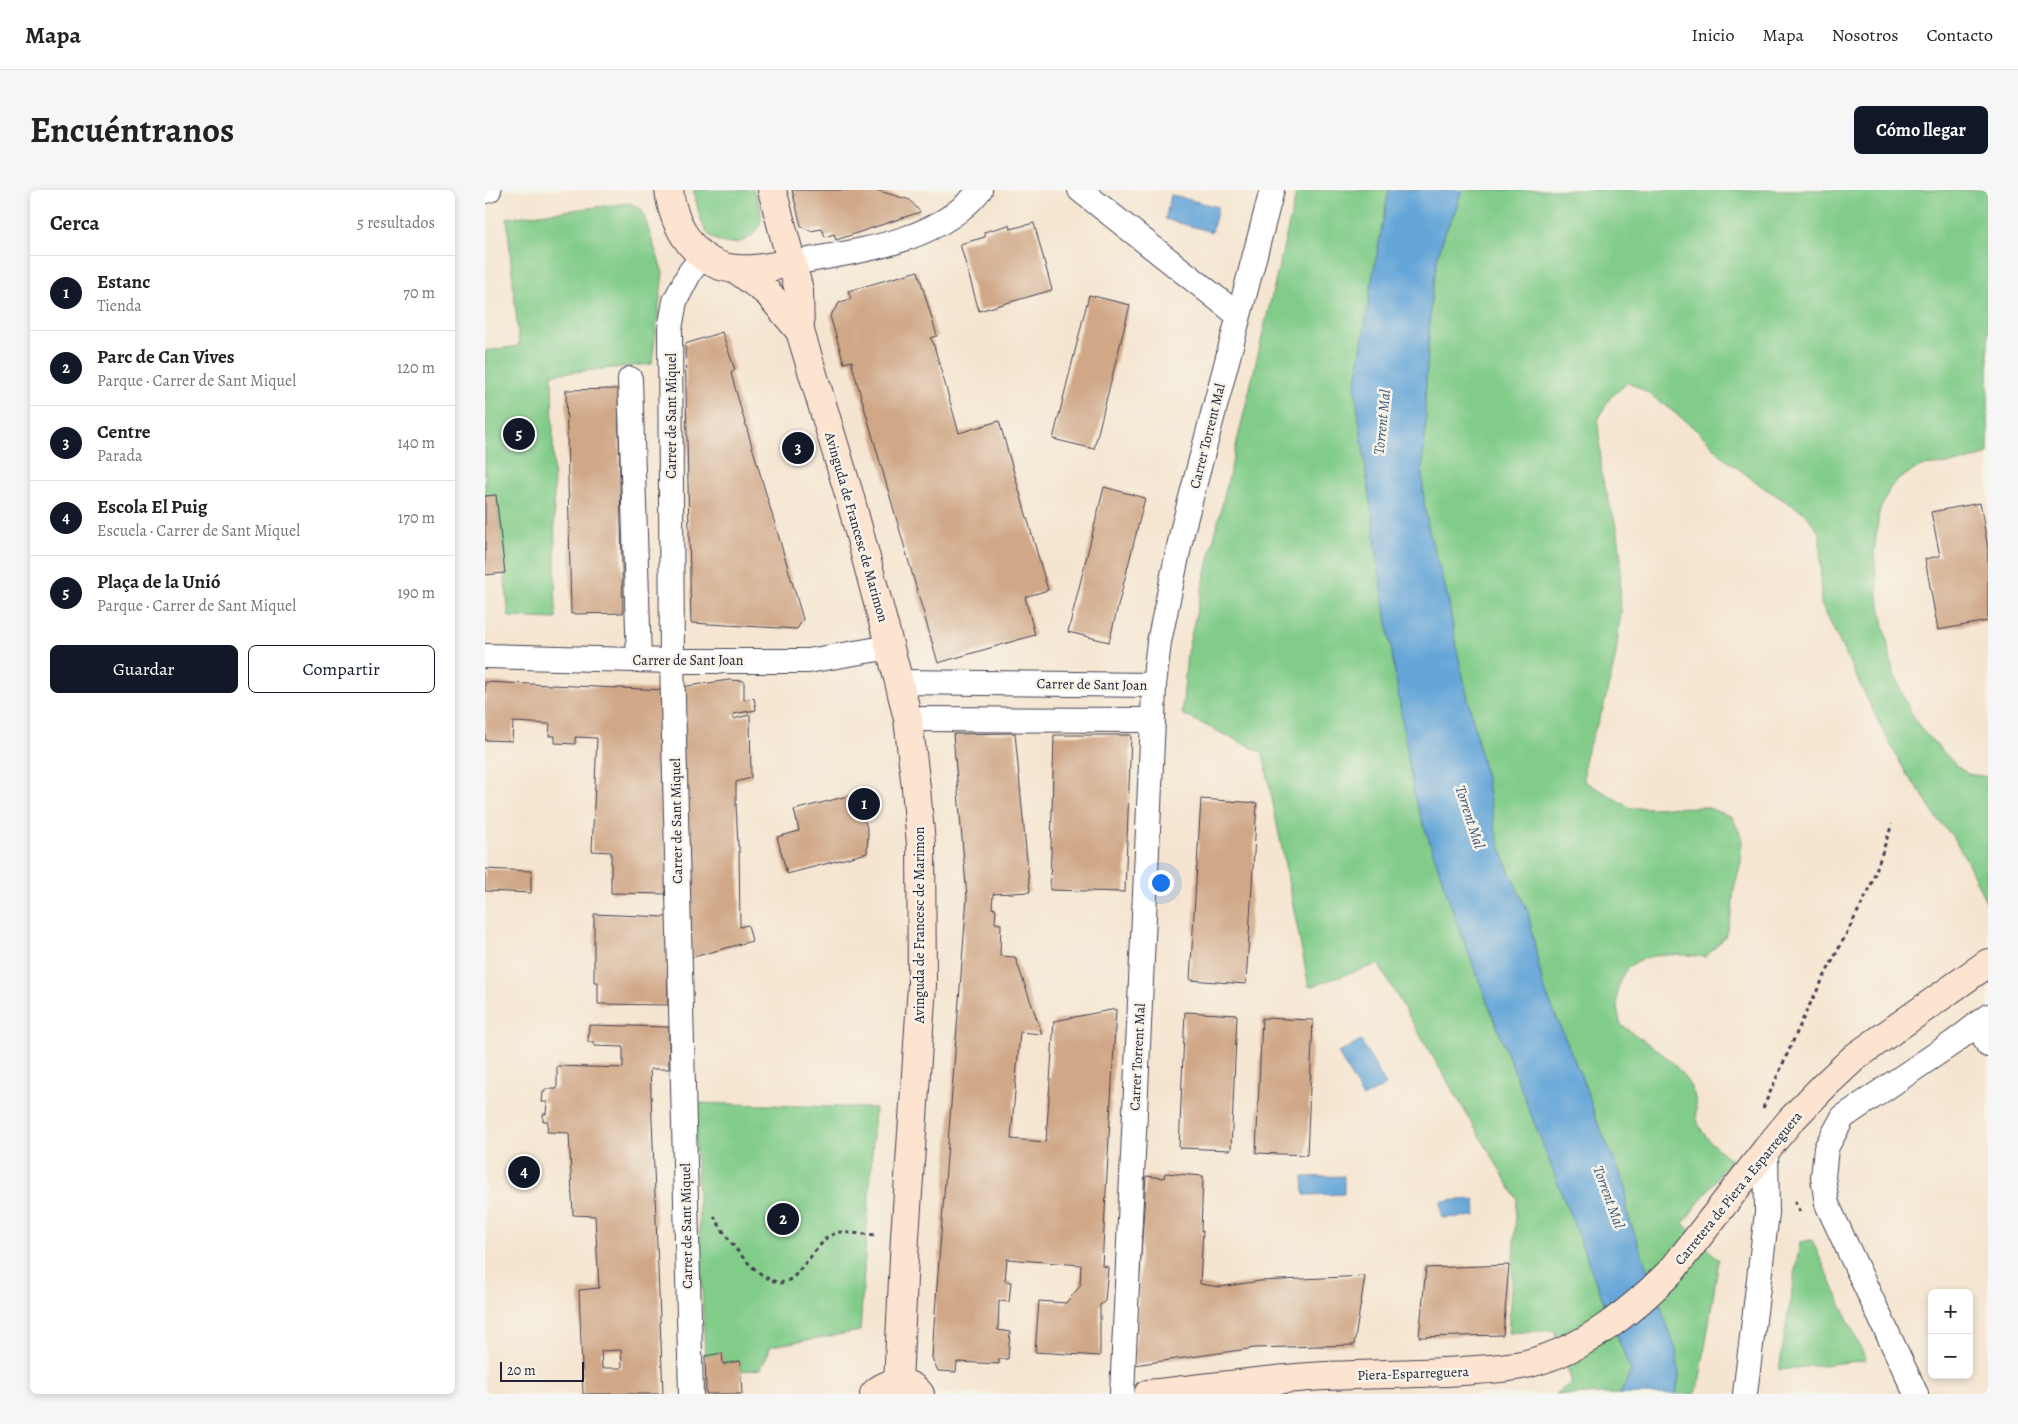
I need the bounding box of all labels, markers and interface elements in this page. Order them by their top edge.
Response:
text: Mapa [25,19,81,51]
text: Inicio [1691,23,1734,47]
text: Mapa [1762,23,1804,47]
text: Nosotros [1832,23,1898,47]
text: Contacto [1926,23,1993,47]
text: Encuéntranos [30,106,234,154]
button: Cómo llegar [1854,106,1988,154]
text: Cerca [50,209,100,237]
text: 5 resultados [357,212,435,234]
text: Estanc [97,269,150,295]
text: 1 [63,282,69,304]
text: 70 m [403,282,435,304]
text: Tienda [97,295,142,317]
text: Parc de Can Vives [97,344,235,370]
street label: Carrer de Sant Miquel [662,353,681,479]
text: 2 [62,357,70,379]
text: 120 m [397,357,435,379]
text: Parque · Carrer de Sant Miquel [97,370,296,392]
street label: Carrer Torrent Mal [1185,381,1230,491]
water label: Torrent Mal [1369,388,1395,456]
pin: 5 [503,415,535,453]
text: Centre [97,419,151,445]
pin: 3 [782,429,814,467]
street label: Avinguda de Francesc de Marimon [820,429,893,625]
text: 3 [63,432,69,454]
text: 140 m [397,432,435,454]
text: Parada [97,445,142,467]
text: Escola El Puig [97,494,208,520]
text: 4 [62,507,70,529]
text: 170 m [398,507,435,529]
text: Escuela · Carrer de Sant Miquel [97,520,300,542]
text: Plaça de la Unió [97,569,220,595]
text: 5 [63,582,69,604]
text: 190 m [397,582,435,604]
text: Parque · Carrer de Sant Miquel [97,595,296,617]
button: Guardar [50,645,238,693]
button: Compartir [248,645,435,693]
street label: Carrer de Sant Joan [633,651,744,670]
street label: Carrer de Sant Joan [1036,674,1148,695]
street label: Carrer de Sant Miquel [666,757,687,884]
water label: Torrent Mal [1450,783,1490,851]
pin: 1 [848,785,880,823]
street label: Avinguda de Francesc de Marimon [910,826,929,1024]
your location [1148,870,1174,896]
street label: Carrer Torrent Mal [1125,1002,1150,1111]
street label: Carretera de Piera a Esparreguera [1670,1107,1807,1269]
pin: 4 [508,1153,540,1191]
street label: Carrer de Sant Miquel [676,1162,697,1289]
water label: Torrent Mal [1588,1163,1630,1231]
pin: 2 [767,1200,799,1238]
map controls [1928,1289,1973,1379]
button: + [1928,1289,1973,1334]
button: − [1928,1334,1973,1379]
scale bar [500,1359,584,1382]
text: 20 m [507,1361,536,1380]
street label: Piera-Esparreguera [1357,1362,1470,1385]

